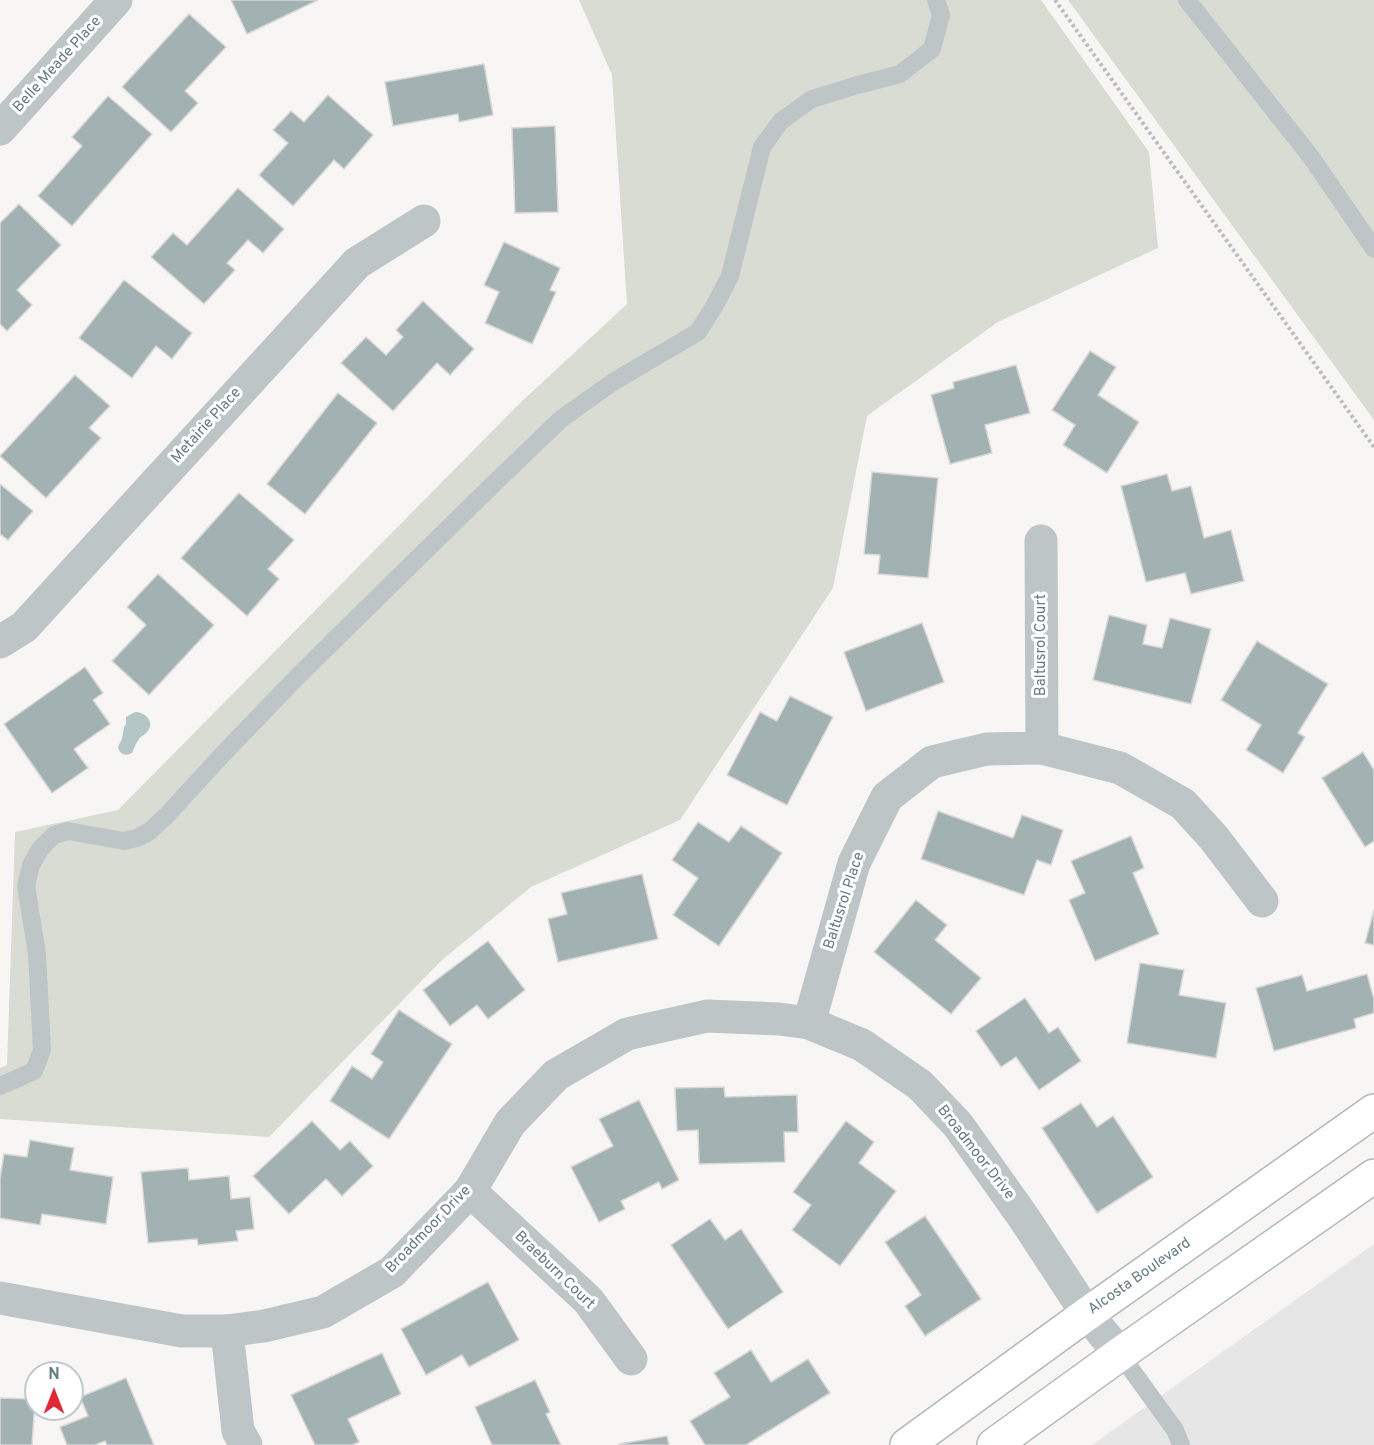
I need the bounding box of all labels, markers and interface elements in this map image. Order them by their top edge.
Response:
street label: Belle Meade Place [10,13,106,117]
street label: Metairie Place [168,384,246,468]
street label: Baltusrol Court [1033,594,1051,696]
street label: Baltusrol Place [821,850,869,952]
street label: Broadmoor Drive [932,1102,1018,1204]
street label: Broadmoor Drive [383,1182,475,1278]
street label: Braeburn Court [510,1228,598,1314]
street label: Alcosta Boulevard [1085,1235,1195,1319]
north arrow [24,1361,84,1421]
text: N [48,1365,60,1385]

